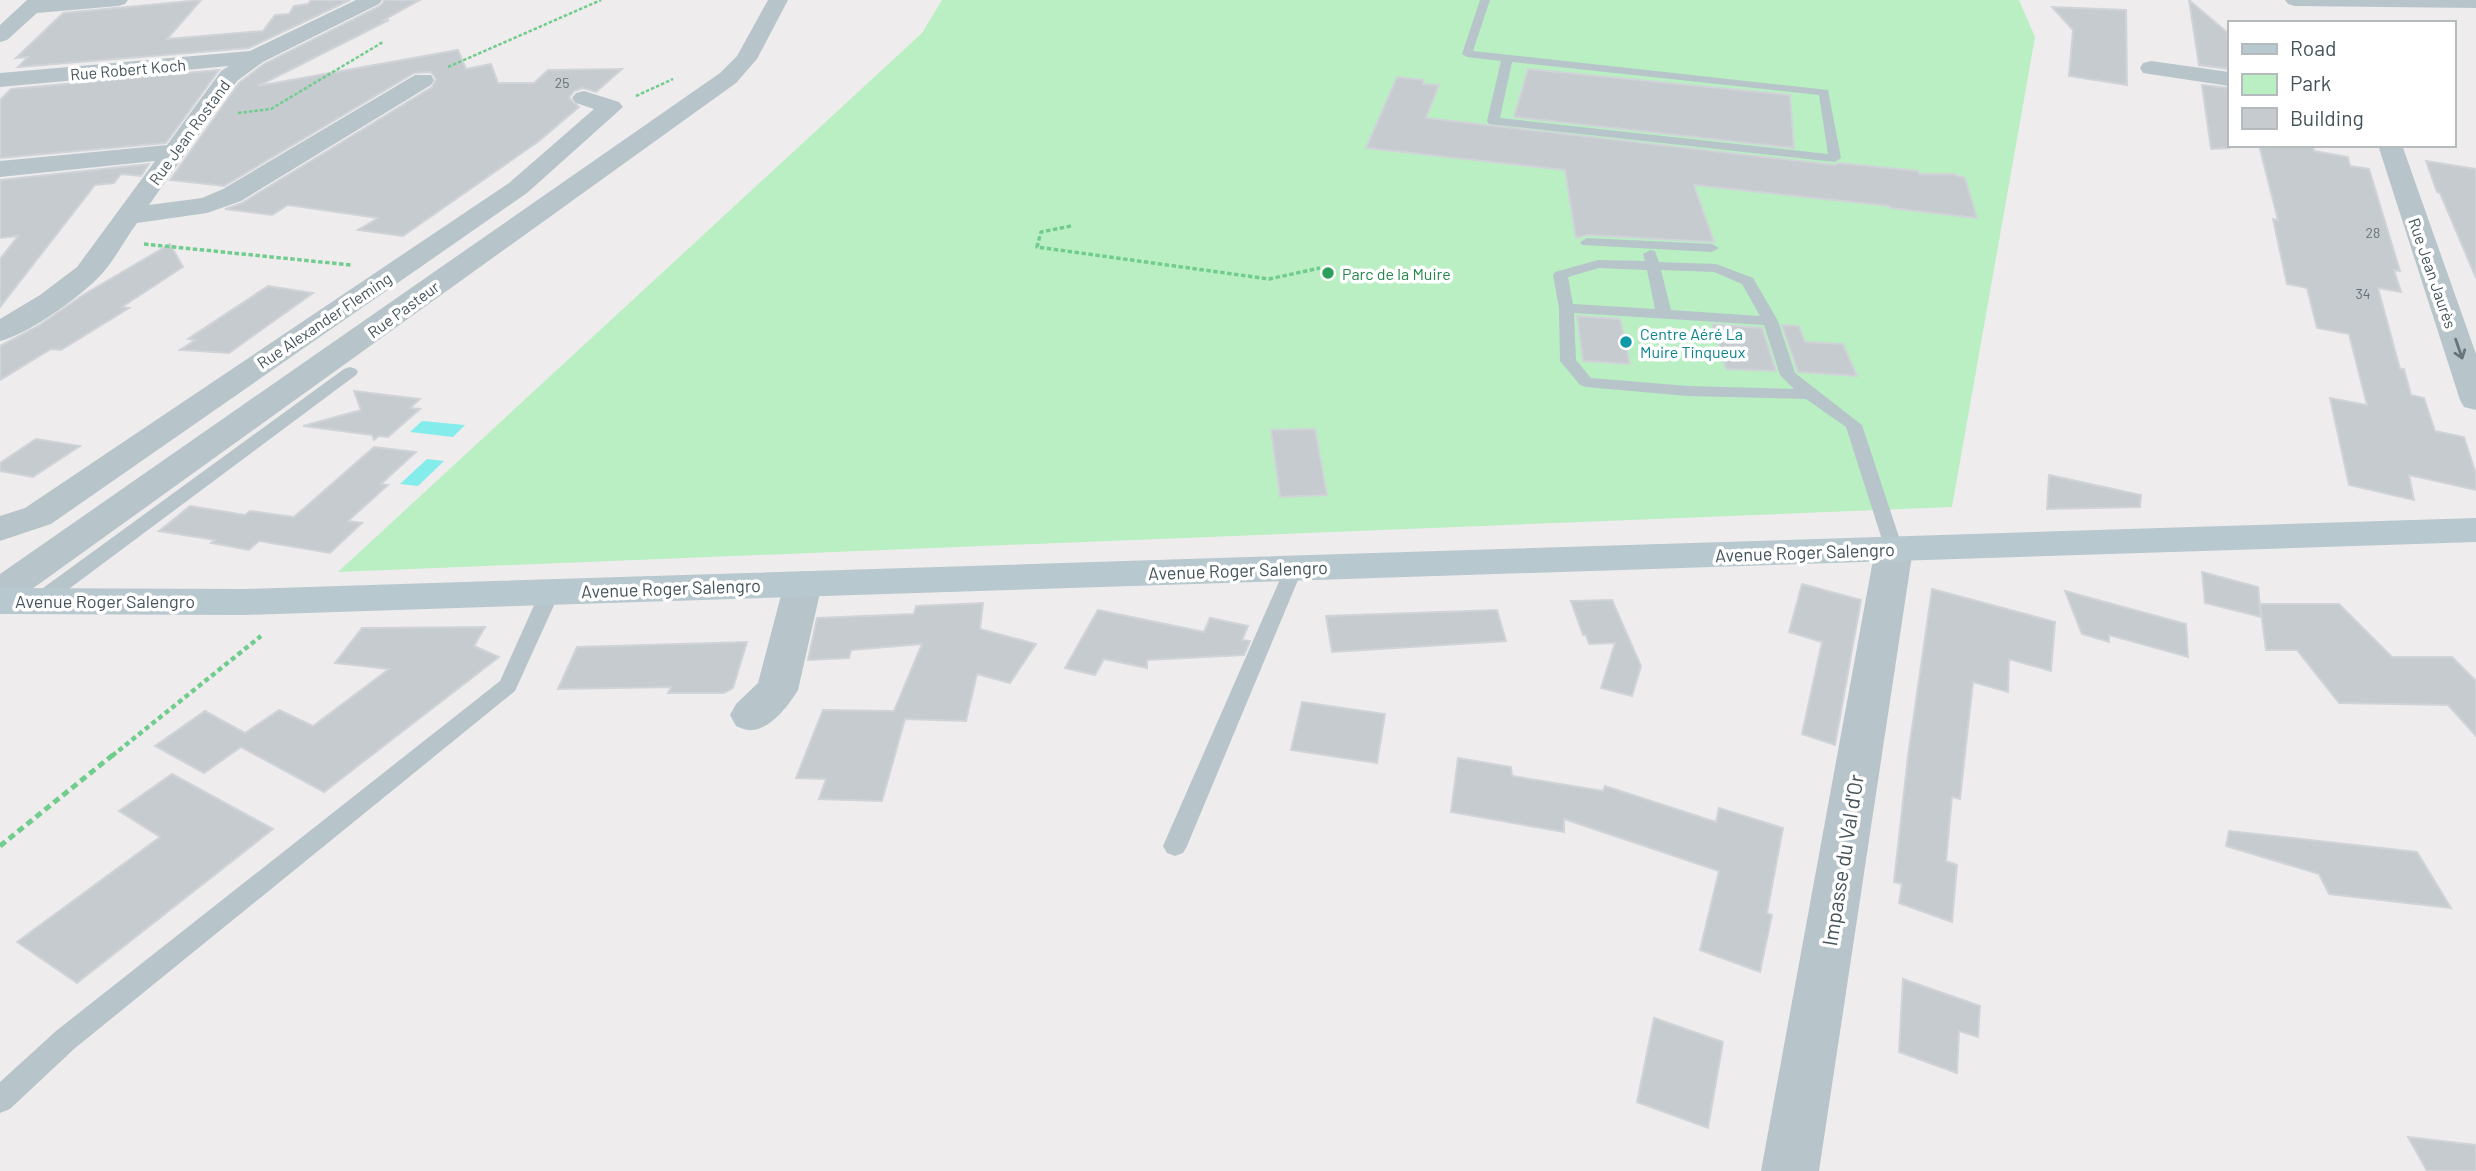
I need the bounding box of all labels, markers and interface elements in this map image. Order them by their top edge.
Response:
legend [2228,21,2455,147]
text: Road [2290,35,2336,60]
street label: Rue Robert Koch [69,54,187,84]
text: Park [2290,70,2331,95]
house number: 25 [555,74,569,91]
street label: Rue Jean Rostand [145,76,233,188]
text: Building [2290,105,2364,130]
street label: Rue Jean Jaurès [2405,215,2461,331]
house number: 28 [2366,224,2380,241]
place label: Parc de la Muire [1342,264,1451,283]
marker: Parc de la Muire [1320,265,1336,281]
street label: Rue Alexander Fleming [253,268,395,372]
street label: Rue Pasteur [363,277,443,341]
house number: 34 [2356,285,2370,302]
place label: Centre Aéré La Muire Tinqueux [1640,324,1746,361]
marker: Centre Aéré La Muire Tinqueux [1618,334,1634,350]
one-way arrow [2454,338,2466,360]
street label: Avenue Roger Salengro [1715,538,1895,566]
street label: Avenue Roger Salengro [1148,556,1328,584]
street label: Avenue Roger Salengro [581,574,761,602]
street label: Avenue Roger Salengro [15,590,195,612]
street label: Impasse du Val d'Or [1816,772,1868,948]

